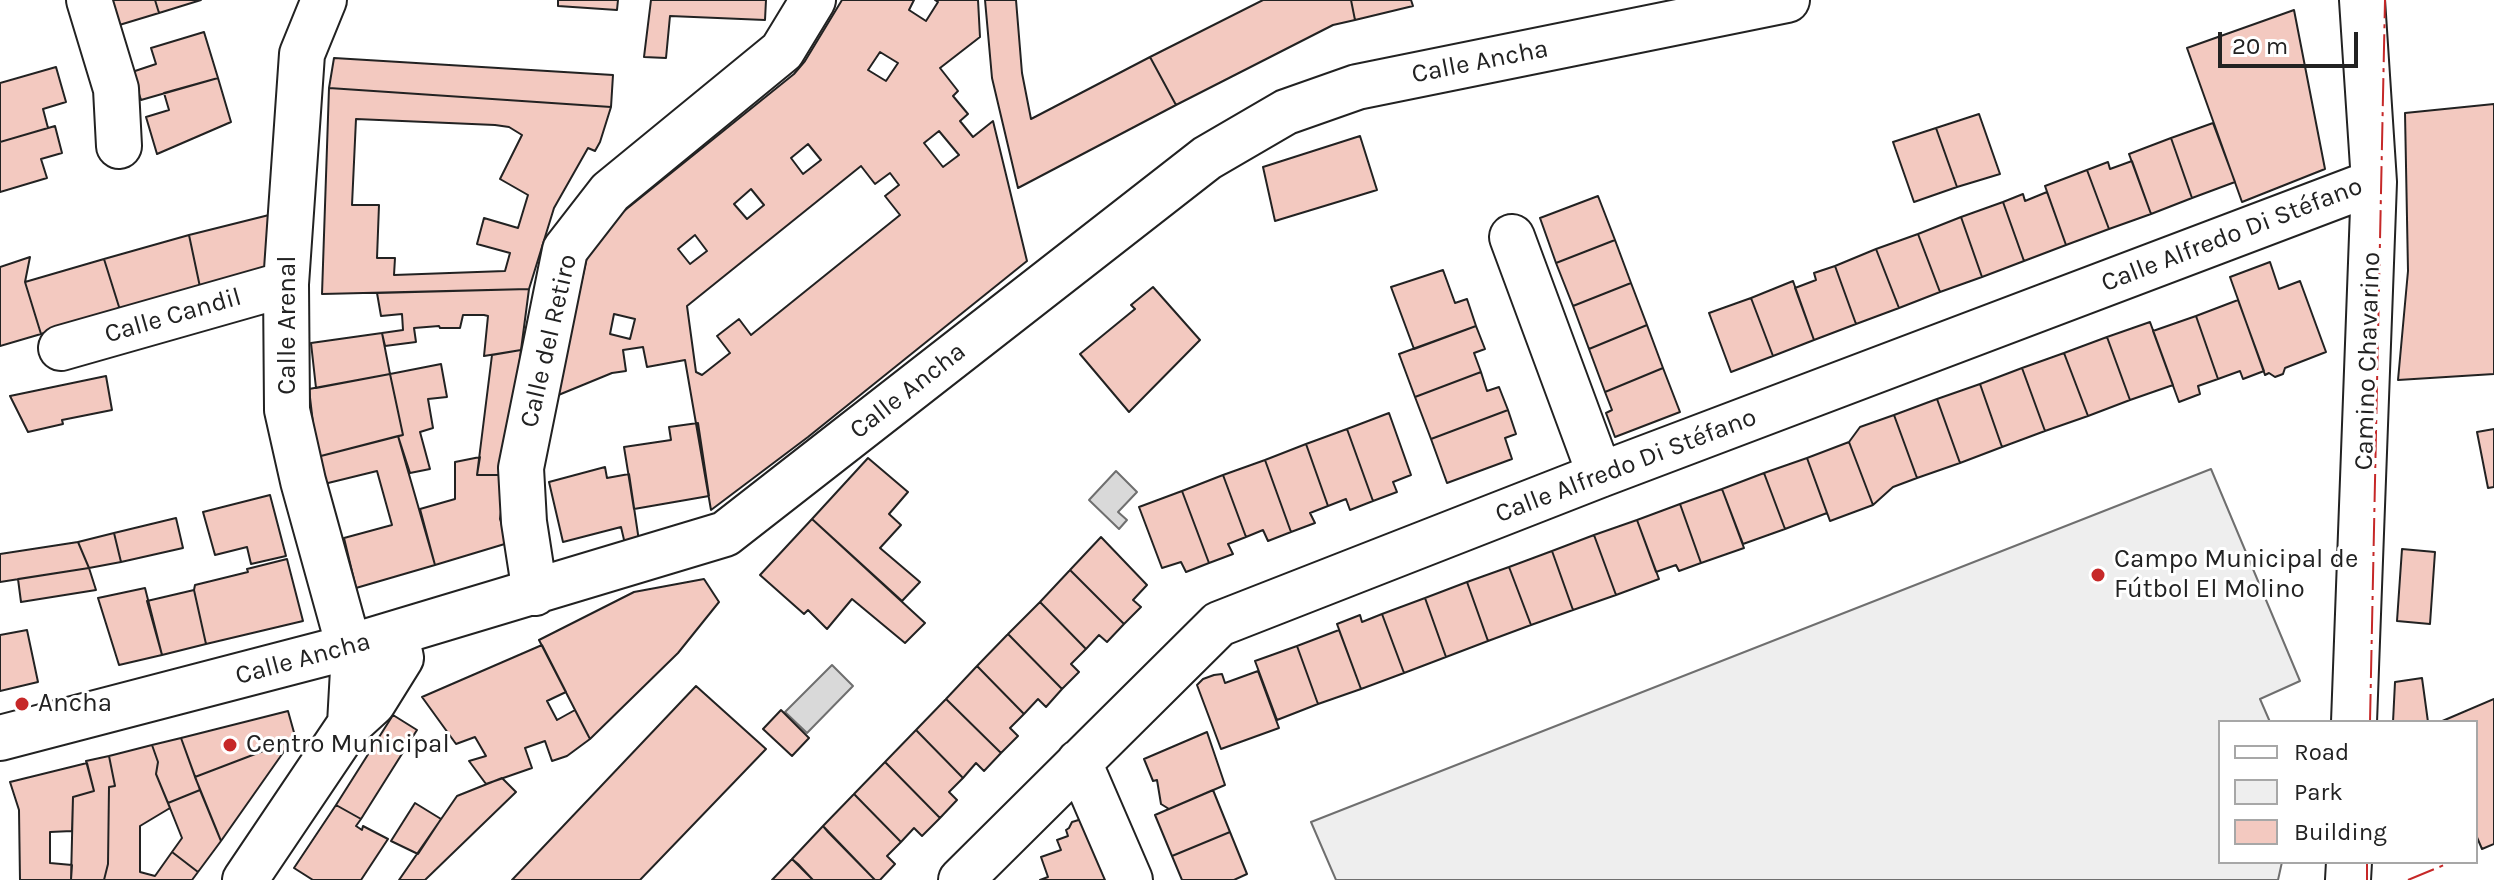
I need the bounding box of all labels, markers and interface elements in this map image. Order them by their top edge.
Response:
scale bar [2222,16,2362,66]
text: 20 m [2232,32,2288,60]
street label: Calle Ancha [1409,33,1551,91]
street label: Calle Alfredo Di Stéfano [2097,171,2367,299]
street label: Calle del Retiro [514,251,584,431]
street label: Camino Chavarino [2349,251,2387,471]
street label: Calle Arenal [272,255,304,395]
street label: Calle Candil [101,282,245,350]
street label: Calle Ancha [844,336,972,446]
street label: Calle Alfredo Di Stéfano [1491,402,1761,530]
place label: Campo Municipal de Fútbol El Molino [2114,544,2358,606]
marker: Campo Municipal de Fútbol El Molino [2089,566,2107,584]
street label: Calle Ancha [232,626,374,692]
place label: Ancha [38,688,112,720]
marker: Ancha [13,695,31,713]
legend [2218,720,2478,864]
place label: Centro Municipal [246,729,450,761]
marker: Centro Municipal [221,736,239,754]
text: Road [2294,738,2349,766]
text: Park [2294,778,2343,806]
text: Building [2294,818,2387,846]

